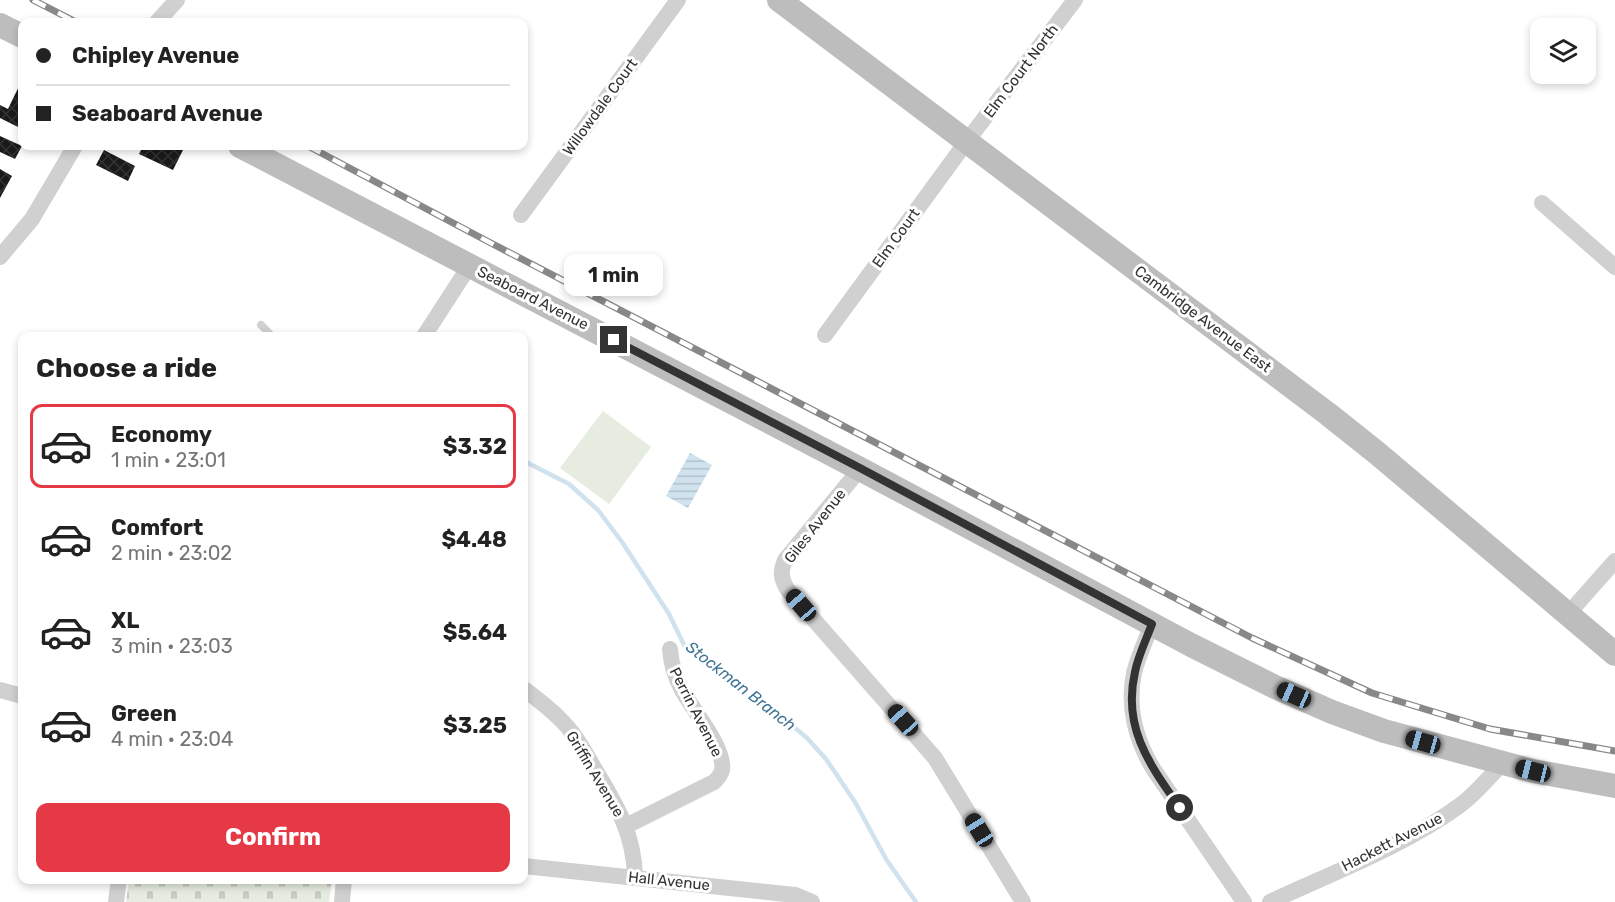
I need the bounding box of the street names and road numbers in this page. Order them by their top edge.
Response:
street label: Elm Court North [980,21,1062,121]
street label: Willowdale Court [559,55,641,159]
street label: Elm Court [868,205,924,271]
street label: Seaboard Avenue [475,262,591,334]
street label: Cambridge Avenue East [1131,262,1275,376]
street label: Giles Avenue [780,485,850,567]
street label: Perrin Avenue [666,664,726,760]
street label: Griffin Avenue [562,728,628,820]
street label: Hackett Avenue [1339,809,1445,875]
street label: Hall Avenue [627,868,711,894]

